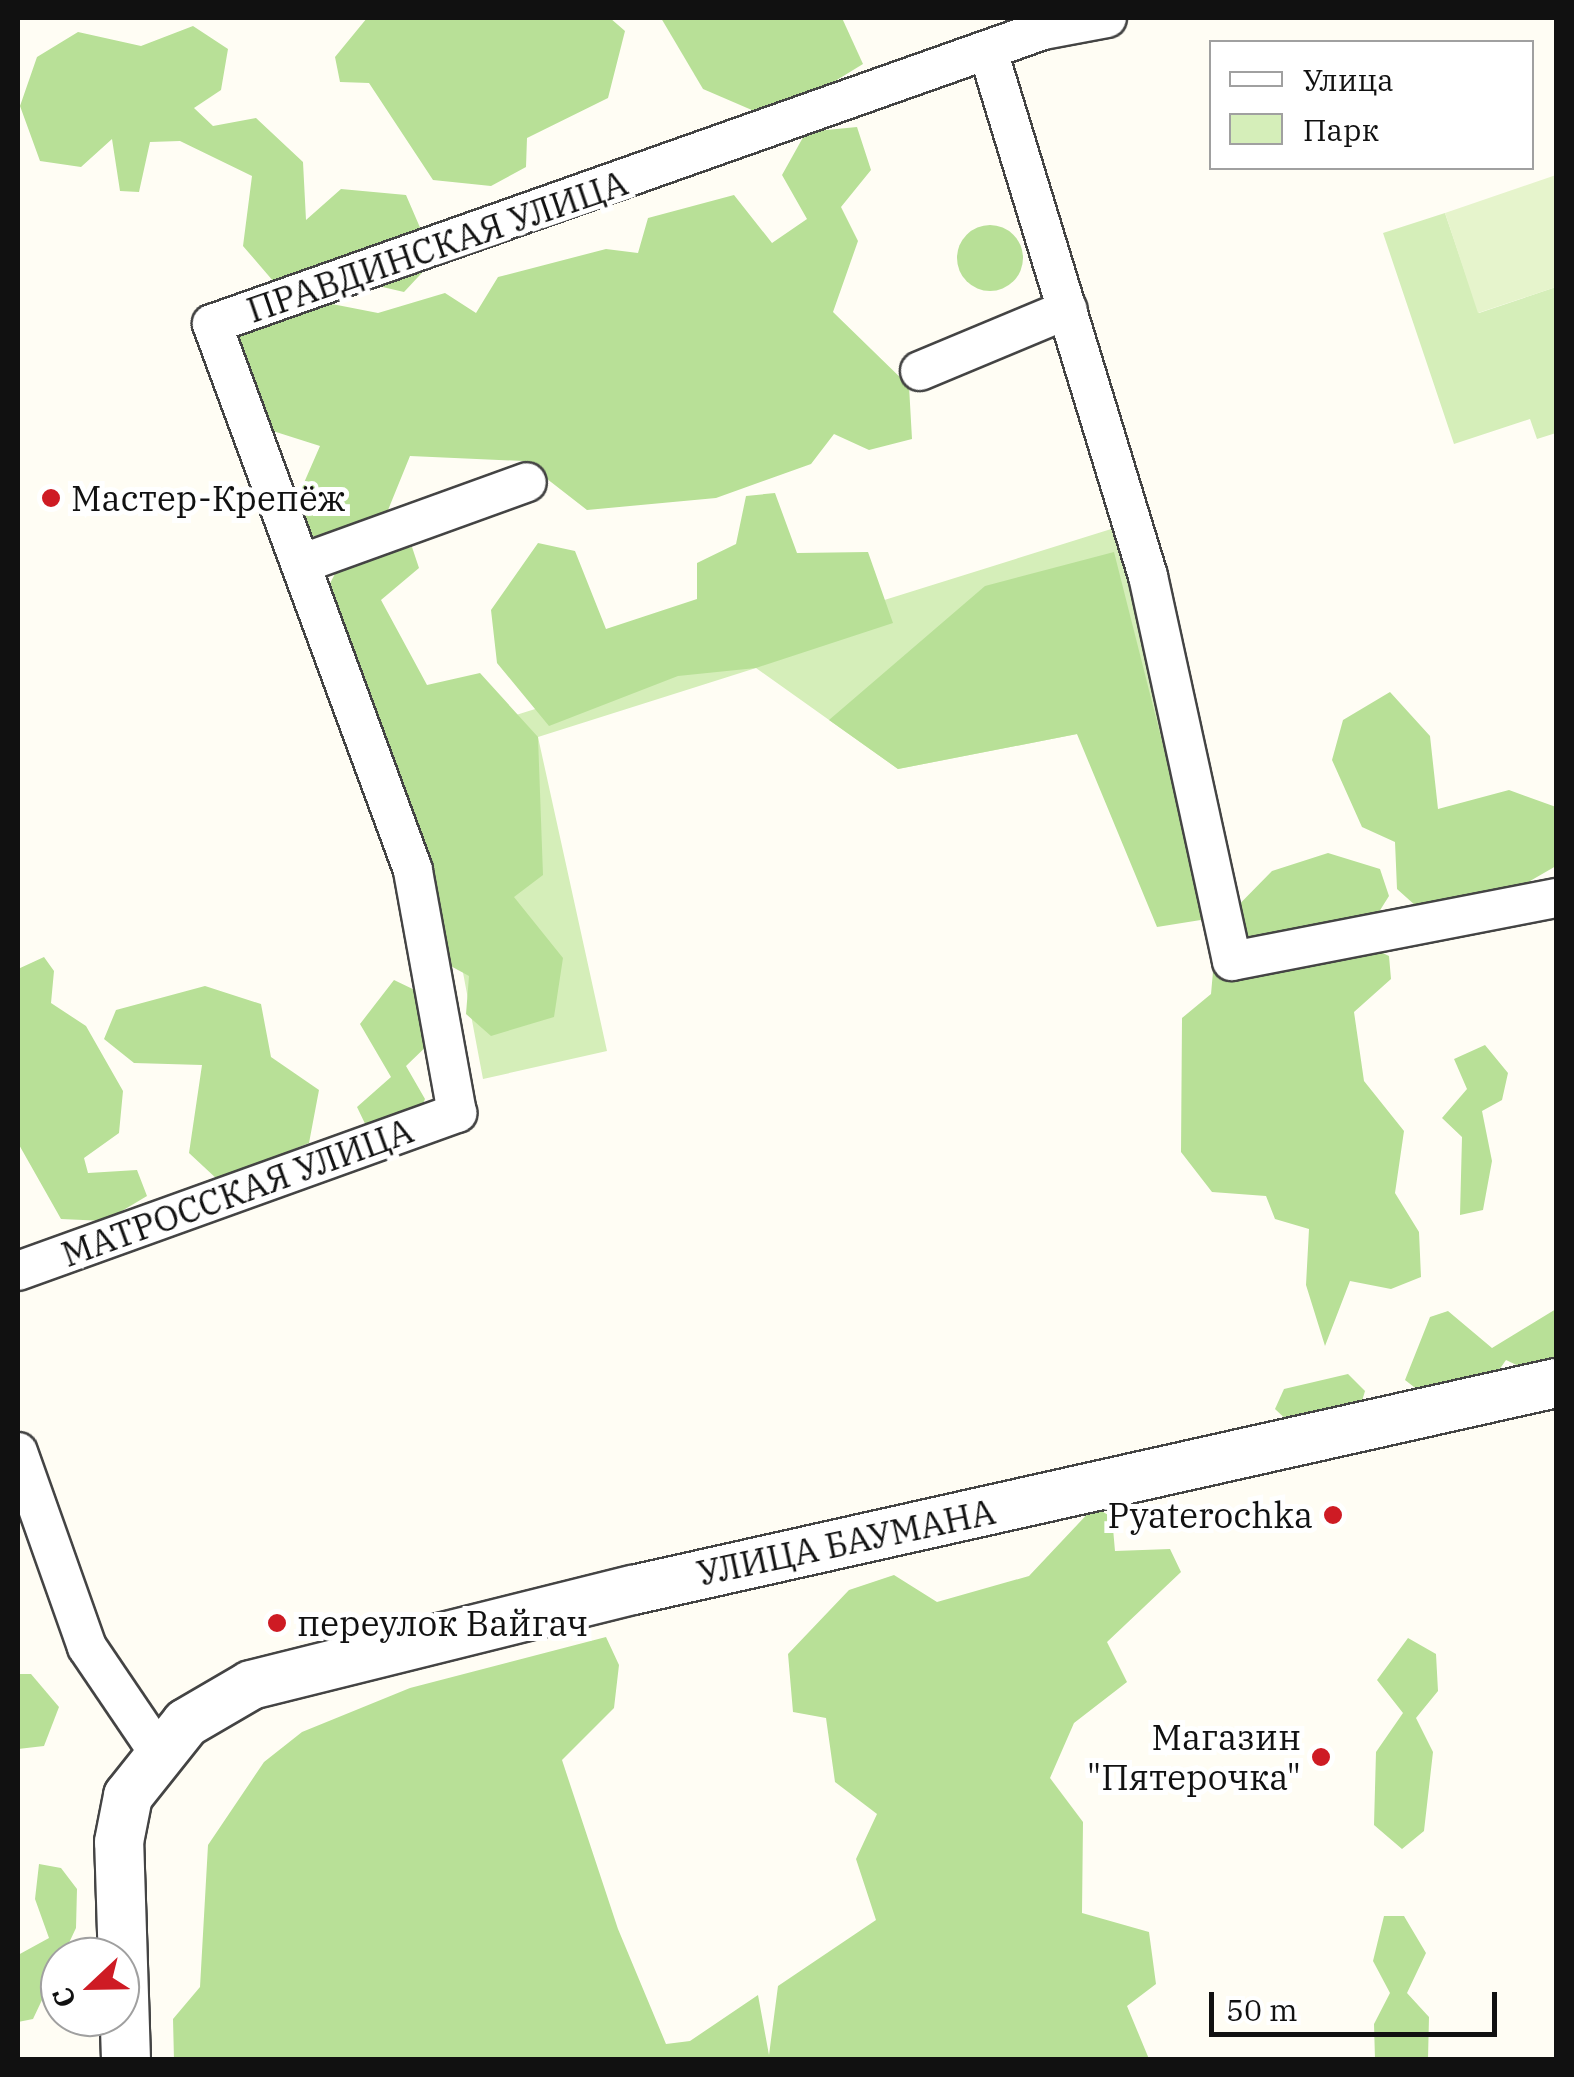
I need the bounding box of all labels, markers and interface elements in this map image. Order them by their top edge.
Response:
legend [1209,40,1534,170]
text: Улица [1303,60,1394,99]
text: Парк [1303,110,1379,149]
street label: ПРАВДИНСКАЯ УЛИЦА [241,161,633,331]
place label: Мастер-Крепёж [71,477,345,519]
marker: Мастер-Крепёж [40,487,62,509]
street label: МАТРОССКАЯ УЛИЦА [56,1109,418,1275]
street label: УЛИЦА БАУМАНА [693,1490,999,1594]
place label: Pyaterochka [1107,1494,1313,1536]
marker: Pyaterochka [1322,1504,1344,1526]
place label: переулок Вайгач [297,1602,588,1644]
marker: переулок Вайгач [266,1612,288,1634]
place label: Магазин "Пятерочка" [1087,1716,1301,1798]
marker: Магазин "Пятерочка" [1310,1746,1332,1768]
north arrow [40,1937,140,2037]
scale bar [1214,1972,1502,2034]
text: С [43,1982,84,2013]
text: 50 m [1226,1990,1298,2029]

